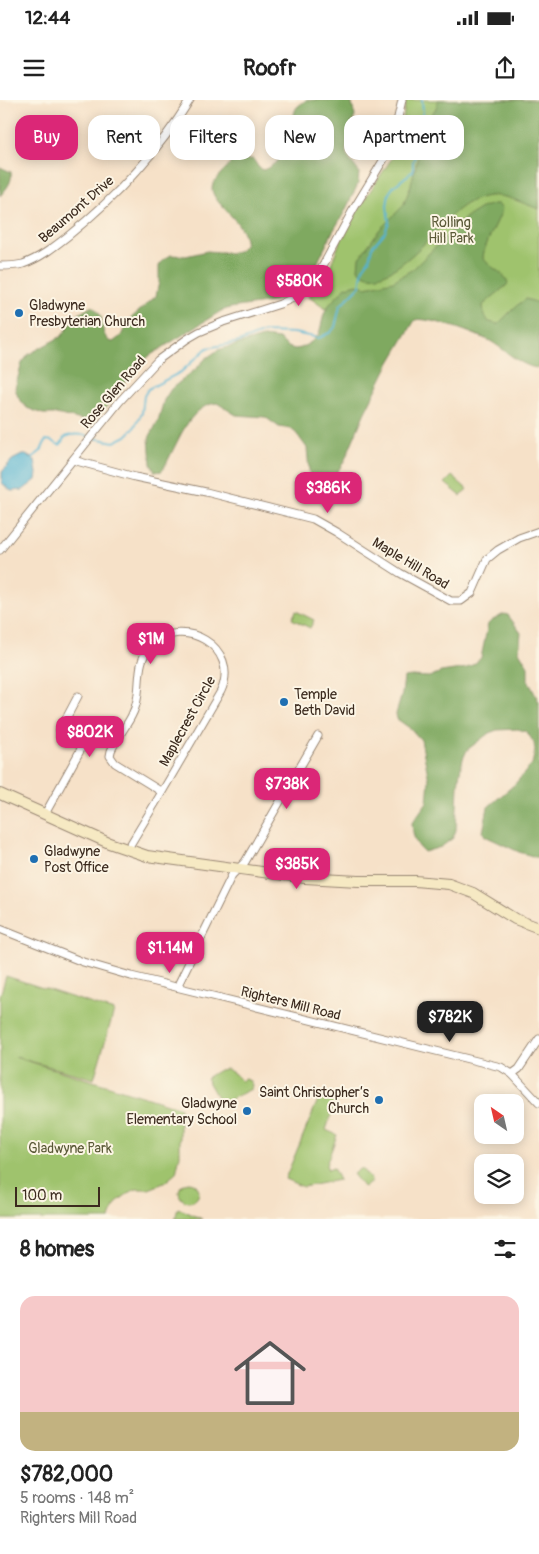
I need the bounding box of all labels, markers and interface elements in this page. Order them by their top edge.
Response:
text: 12:44 [25,6,70,30]
icon: menu [20,54,48,82]
text: Roofr [243,54,296,82]
icon: share [491,54,519,82]
chip: Buy [15,115,78,160]
chip: Rent [88,115,160,160]
chip: Filters [170,115,255,160]
chip: New [265,115,334,160]
chip: Apartment [344,115,464,160]
street label: Beaumont Drive [35,172,117,247]
park label: Rolling Hill Park [428,214,474,247]
pin: $580K [264,264,334,307]
text: $580K [276,271,322,291]
place label: Gladwyne Presbyterian Church [29,297,145,330]
marker: Gladwyne Presbyterian Church [13,307,25,319]
street label: Rose Glen Road [77,352,150,432]
pin: $386K [293,472,363,514]
text: $386K [306,478,350,498]
street label: Maple Hill Road [369,534,452,593]
pin: $1M [127,622,175,665]
text: $1M [138,629,164,649]
street label: Maplecrest Circle [156,673,219,769]
place label: Temple Beth David [294,686,355,719]
marker: Temple Beth David [278,696,290,708]
pin: $802K [55,716,125,758]
text: $802K [67,722,113,742]
pin: $738K [252,768,322,810]
text: $738K [265,774,309,794]
place label: Gladwyne Post Office [44,843,109,876]
pin: $385K [262,848,332,890]
marker: Gladwyne Post Office [28,853,40,865]
text: $385K [275,854,319,874]
pin: $1.14M [129,932,211,974]
text: $1.14M [147,938,193,958]
street label: Righters Mill Road [239,983,343,1024]
pin: $782K [415,1000,485,1043]
text: $782K [428,1007,472,1027]
place label: Saint Christopher’s Church [259,1084,370,1117]
marker: Saint Christopher’s Church [373,1094,385,1106]
north arrow [474,1094,524,1144]
map controls [474,1094,524,1204]
place label: Gladwyne Elementary School [126,1095,237,1128]
marker: Gladwyne Elementary School [241,1105,253,1117]
park label: Gladwyne Park [28,1140,112,1157]
button: layers [474,1154,524,1204]
scale bar [15,1184,100,1207]
text: 100 m [22,1187,62,1204]
icon: filters [491,1235,519,1263]
text: 8 homes [20,1236,94,1263]
icon: home [225,1328,315,1418]
text: $782,000 [20,1461,113,1488]
text: 5 rooms · 148 m² [20,1488,134,1508]
text: Righters Mill Road [20,1508,137,1528]

